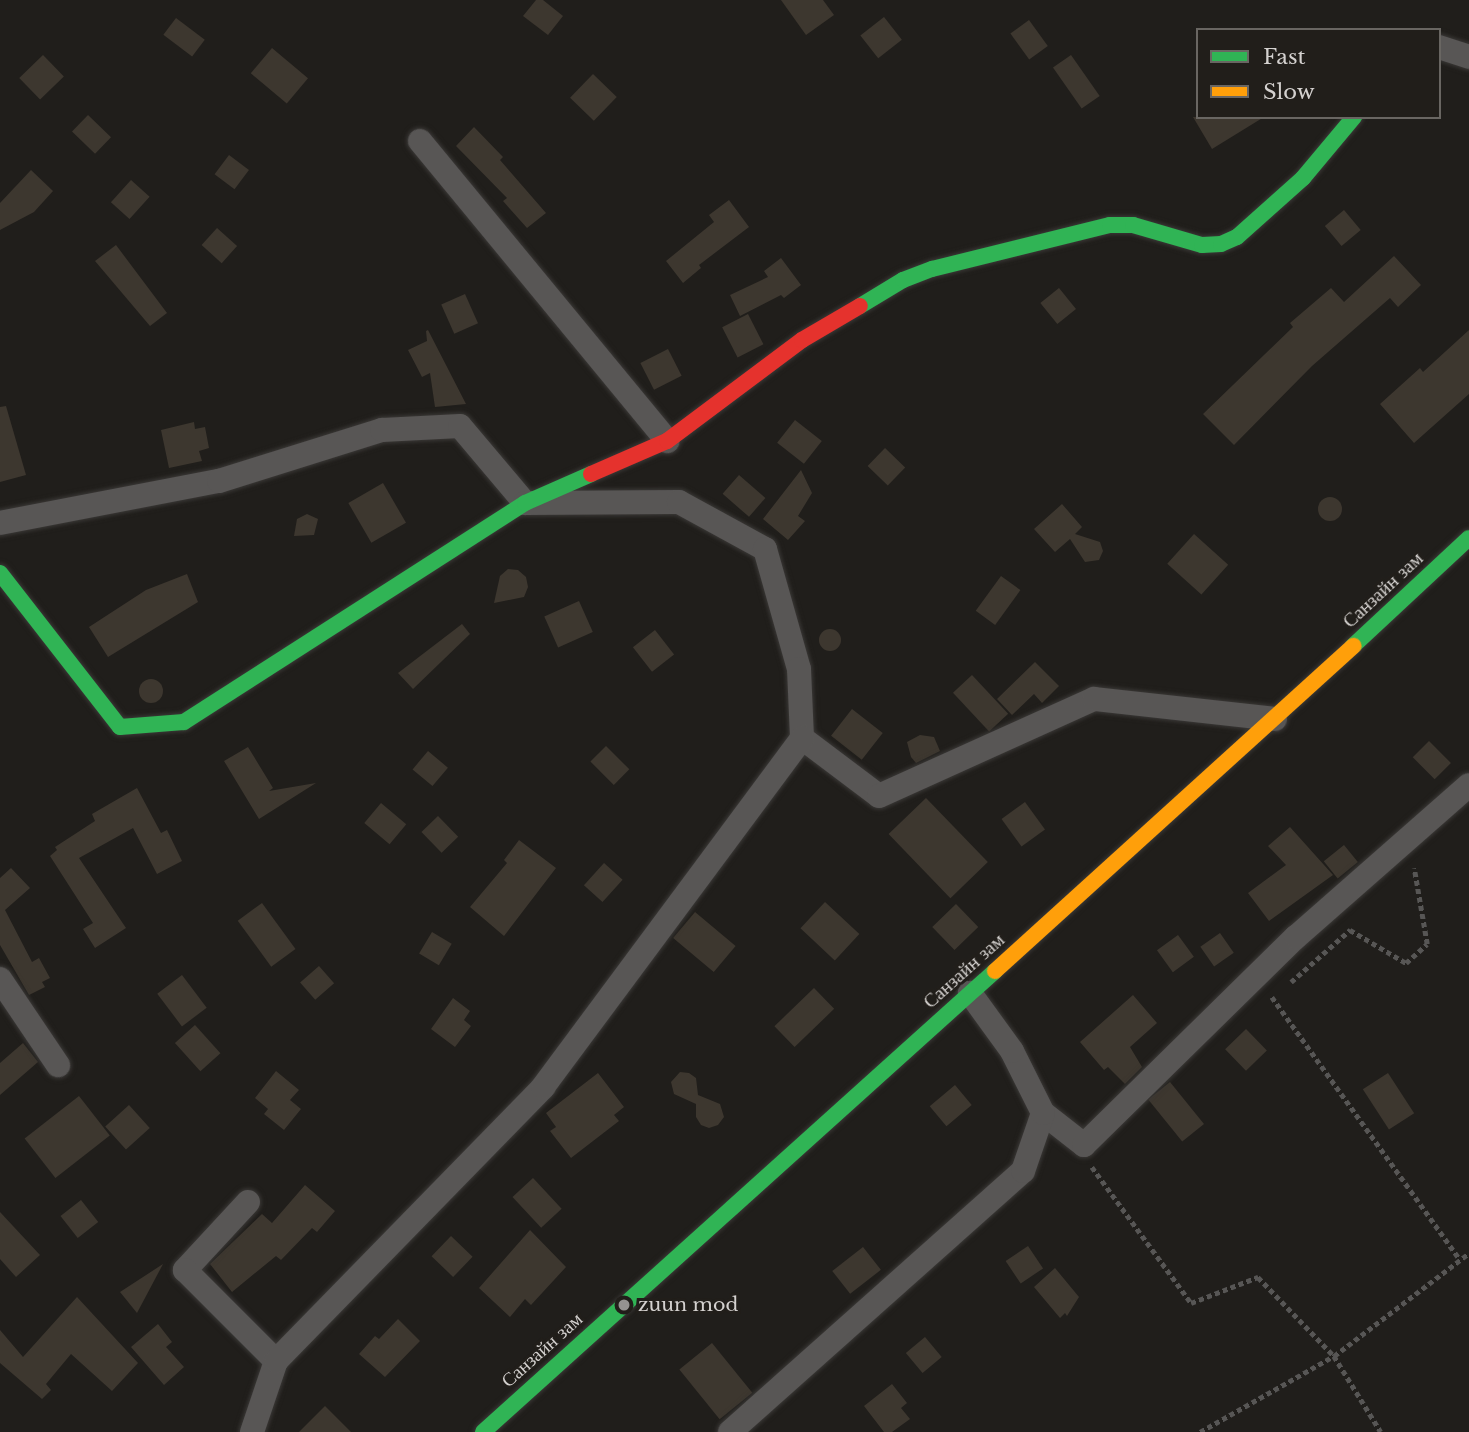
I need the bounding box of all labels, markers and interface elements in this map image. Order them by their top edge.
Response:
legend [1196,28,1441,119]
text: Fast [1263,44,1305,70]
text: Slow [1263,79,1315,105]
street label: Санзайн зам [1338,547,1428,633]
street label: Санзайн зам [919,929,1009,1013]
place label: zuun mod [638,1294,738,1316]
marker: zuun mod [616,1297,632,1313]
street label: Санзайн зам [497,1308,587,1392]

